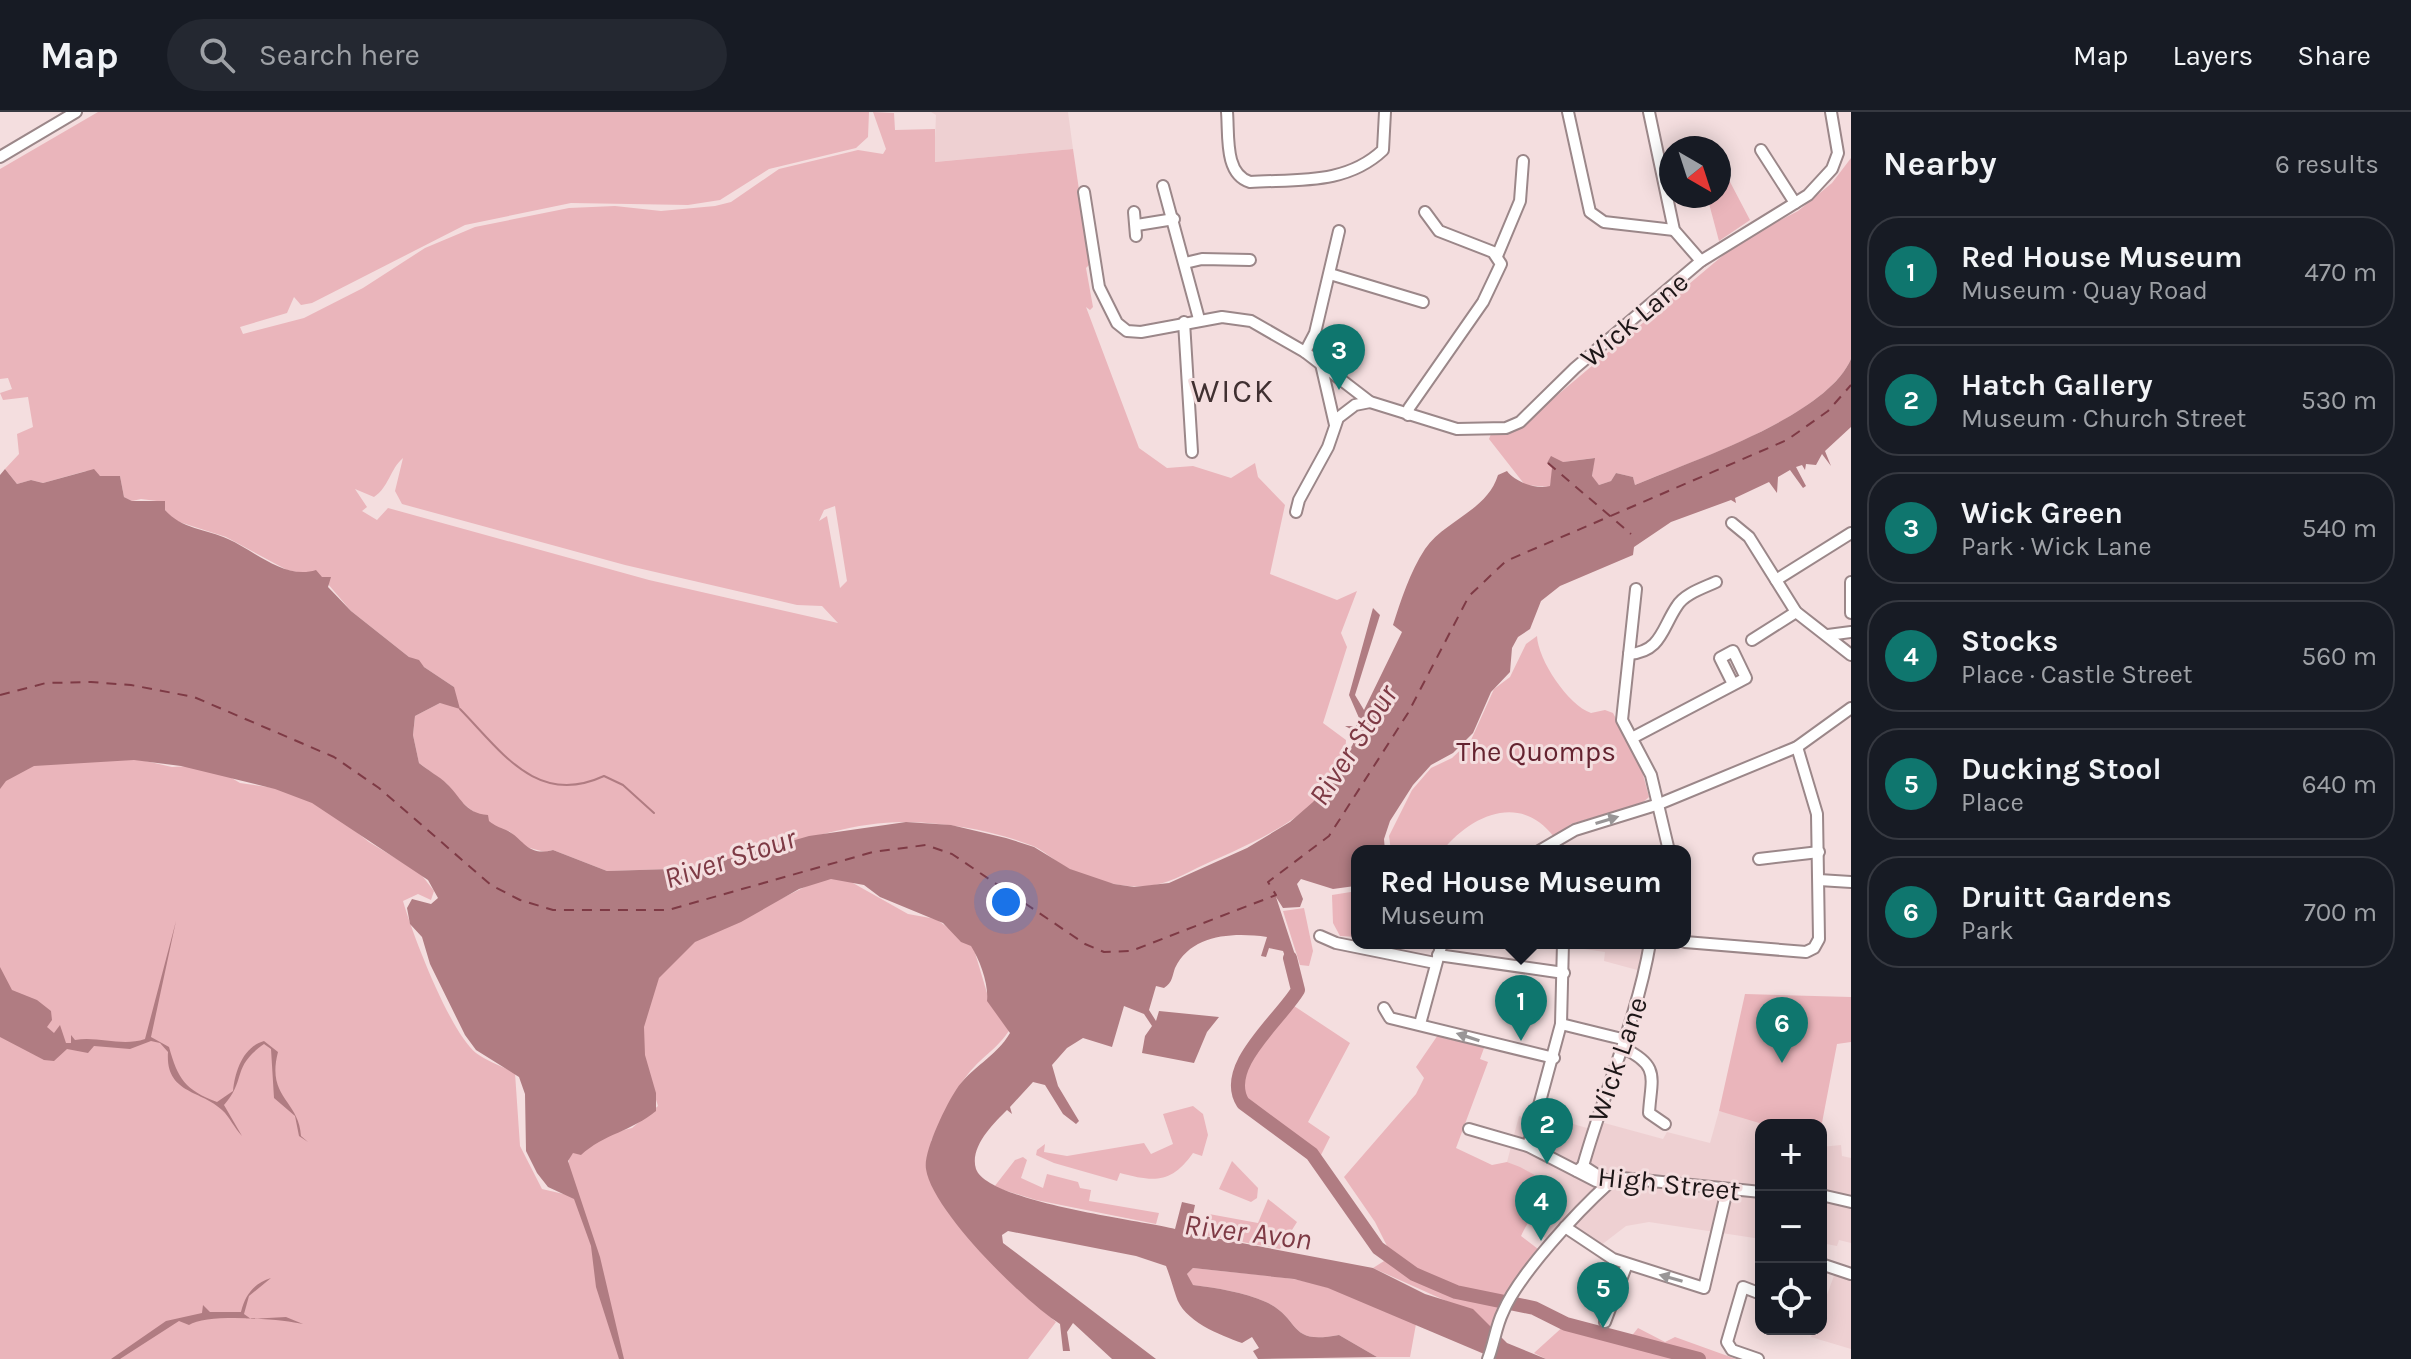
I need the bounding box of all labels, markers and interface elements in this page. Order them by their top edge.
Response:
search box [167,19,727,91]
text: Map [40,33,119,78]
icon: search [195,33,239,77]
text: Search here [259,37,420,73]
text: Map [2073,39,2128,72]
text: Layers [2172,39,2253,72]
text: Share [2297,39,2371,72]
north arrow [1659,136,1731,208]
text: Nearby [1883,144,1997,184]
text: 6 results [2275,149,2379,180]
text: Red House Museum [1961,239,2243,275]
text: 1 [1906,257,1916,288]
text: 470 m [2304,257,2377,288]
street label: Wick Lane [1574,265,1695,374]
text: Museum · Quay Road [1961,275,2208,306]
pin: 3 [1313,324,1365,390]
text: Hatch Gallery [1961,367,2153,403]
district label: WICK [1191,373,1275,410]
text: 2 [1903,385,1919,416]
text: 530 m [2301,385,2377,416]
text: Museum · Church Street [1961,403,2246,434]
text: Wick Green [1961,495,2123,531]
text: 3 [1903,513,1919,544]
text: 540 m [2302,513,2377,544]
text: Park · Wick Lane [1961,531,2152,562]
text: Stocks [1961,623,2058,659]
text: 4 [1903,641,1919,672]
text: 560 m [2302,641,2377,672]
text: Place · Castle Street [1961,659,2193,690]
water label: River Stour [1301,676,1406,812]
park label: The Quomps [1456,735,1616,768]
text: Ducking Stool [1961,751,2162,787]
text: 5 [1903,769,1919,800]
text: 640 m [2302,769,2377,800]
text: Place [1961,787,2024,818]
one-way arrow [1595,813,1619,826]
water label: River Stour [659,819,802,896]
popup [1351,845,1691,949]
text: Red House Museum [1380,864,1662,900]
text: Druitt Gardens [1961,879,2172,915]
your location [986,882,1026,922]
text: 6 [1903,897,1919,928]
text: 700 m [2303,897,2377,928]
text: Museum [1380,900,1485,931]
text: Park [1961,915,2014,946]
pin: 1 [1495,975,1547,1041]
street label: Wick Lane [1581,992,1654,1126]
pin: 6 [1756,997,1808,1063]
one-way arrow [1455,1030,1479,1043]
pin: 2 [1521,1098,1573,1164]
map controls [1755,1119,1827,1335]
button: + [1755,1119,1827,1191]
street label: High Street [1596,1160,1742,1207]
pin: 4 [1515,1175,1567,1241]
button: − [1755,1191,1827,1263]
water label: River Avon [1182,1206,1314,1258]
pin: 5 [1577,1262,1629,1328]
button: locate [1755,1263,1827,1335]
one-way arrow [1658,1272,1683,1284]

